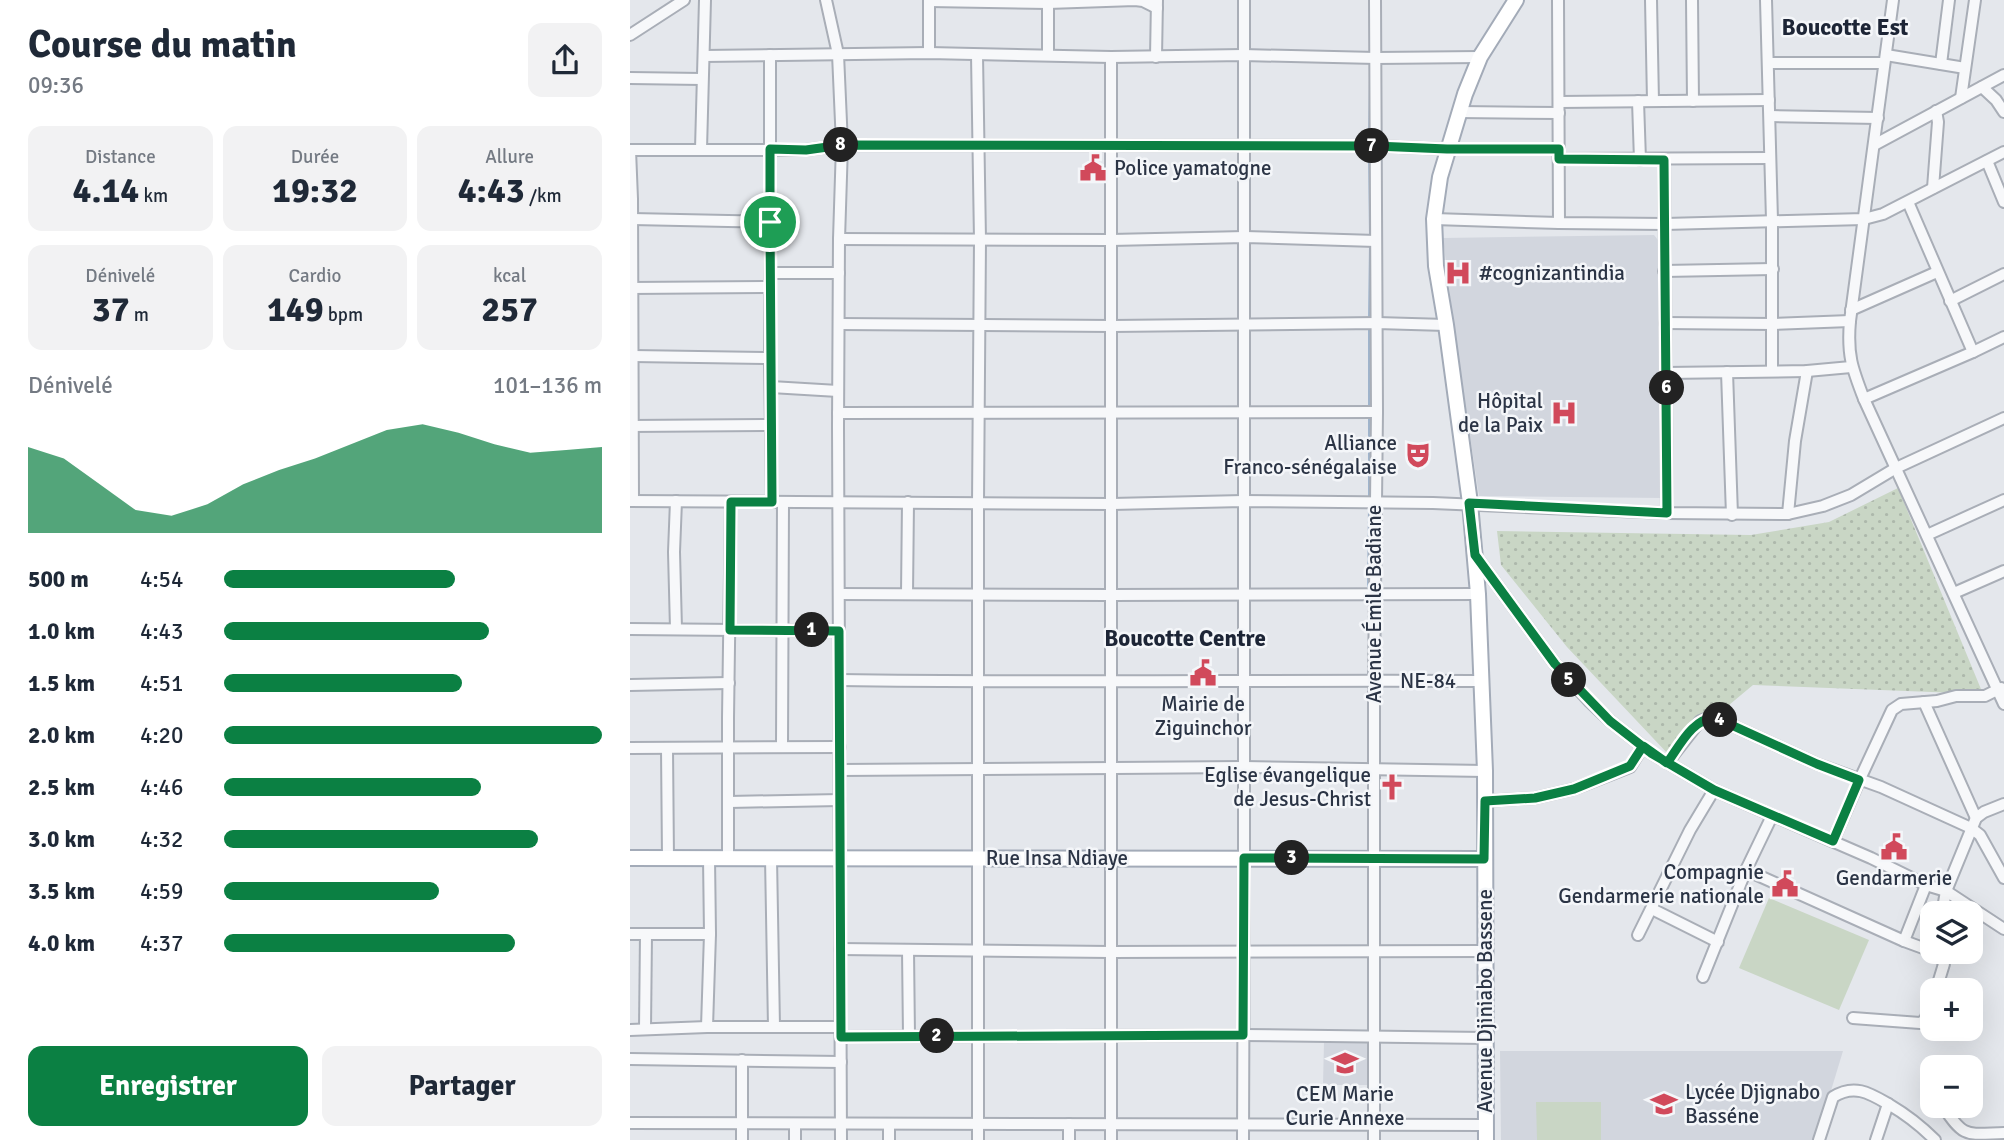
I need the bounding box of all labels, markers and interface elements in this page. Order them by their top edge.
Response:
district label: Boucotte Est [1782,13,1909,42]
text: Course du matin [28,21,297,68]
button: share [528,23,602,97]
text: 09:36 [28,71,84,100]
pin: 8 [824,128,858,162]
pin: 7 [1354,128,1390,164]
text: 8 [835,132,846,156]
text: 7 [1366,133,1377,157]
text: Distance [85,145,156,169]
text: Durée [291,145,339,169]
text: Allure [485,145,534,169]
public building icon: Police yamatogne [1078,153,1108,183]
place label: Police yamatogne [1114,155,1271,181]
text: 4.14 [73,169,139,212]
text: 19:32 [272,169,358,212]
text: 4:43 [458,169,525,212]
text: km [139,184,168,208]
text: /km [525,184,562,208]
pin [740,192,800,252]
icon: arrive [751,203,789,241]
hospital icon: #cognizantindia [1443,258,1473,288]
place label: #cognizantindia [1479,260,1625,286]
text: Dénivelé [85,264,155,288]
text: Cardio [289,264,341,288]
text: kcal [493,264,526,288]
text: 37 [92,288,130,331]
text: 149 [267,288,324,331]
text: 257 [481,288,538,331]
text: m [130,303,149,327]
text: bpm [324,303,363,327]
pin: 6 [1650,370,1684,406]
text: Dénivelé [28,371,113,400]
text: 101–136 m [493,371,602,400]
text: 6 [1661,375,1672,399]
place label: Hôpital de la Paix [1458,388,1543,438]
hospital icon: Hôpital de la Paix [1549,398,1579,428]
place label: Alliance Franco-sénégalaise [1223,430,1397,480]
theatre icon: Alliance Franco-sénégalaise [1403,440,1433,470]
street label: Avenue Émile Badiane [1361,505,1387,703]
text: 500 m [28,565,89,594]
text: 4:54 [140,565,183,594]
pin: 1 [794,612,830,648]
text: 1.0 km [28,617,95,646]
text: 4:43 [140,617,183,646]
text: 1 [806,617,817,641]
district label: Boucotte Centre [1104,624,1266,653]
public building icon: Mairie de Ziguinchor [1188,658,1218,688]
pin: 5 [1552,662,1586,698]
text: 5 [1563,667,1574,691]
street label: NE-84 [1400,668,1456,694]
text: 1.5 km [28,669,95,698]
text: 4:51 [140,669,183,698]
place label: Mairie de Ziguinchor [1154,691,1252,741]
pin: 4 [1702,702,1738,738]
text: 4 [1714,707,1725,731]
text: 2.0 km [28,721,95,750]
text: 4:20 [140,721,183,750]
place label: Eglise évangelique de Jesus-Christ [1204,762,1371,812]
church icon: Eglise évangelique de Jesus-Christ [1377,772,1407,802]
text: 2.5 km [28,773,95,802]
text: 4:46 [140,773,183,802]
text: 3.0 km [28,825,95,854]
text: 4:32 [140,825,183,854]
public building icon: Gendarmerie [1879,832,1909,862]
pin: 3 [1274,840,1310,876]
street label: Rue Insa Ndiaye [986,845,1128,871]
text: 3 [1286,845,1297,869]
place label: Compagnie Gendarmerie nationale [1558,859,1764,909]
place label: Gendarmerie [1836,865,1952,891]
public building icon: Compagnie Gendarmerie nationale [1770,869,1800,899]
text: 3.5 km [28,877,95,906]
text: 4:59 [140,877,183,906]
street label: Avenue Djiniabo Bassene [1472,889,1498,1113]
map controls [1920,901,1983,1118]
button: layers [1920,901,1983,964]
text: 4.0 km [28,929,95,958]
text: 4:37 [140,929,183,958]
button: + [1920,978,1983,1041]
pin: 2 [920,1018,954,1054]
text: 2 [931,1023,942,1047]
button: Enregistrer [28,1046,308,1126]
button: Partager [322,1046,602,1126]
school or university icon: CEM Marie Curie Annexe [1330,1048,1360,1078]
button: − [1920,1055,1983,1118]
place label: Lycée Djignabo Basséne [1685,1079,1820,1129]
place label: CEM Marie Curie Annexe [1285,1081,1405,1131]
school or university icon: Lycée Djignabo Basséne [1649,1089,1679,1119]

